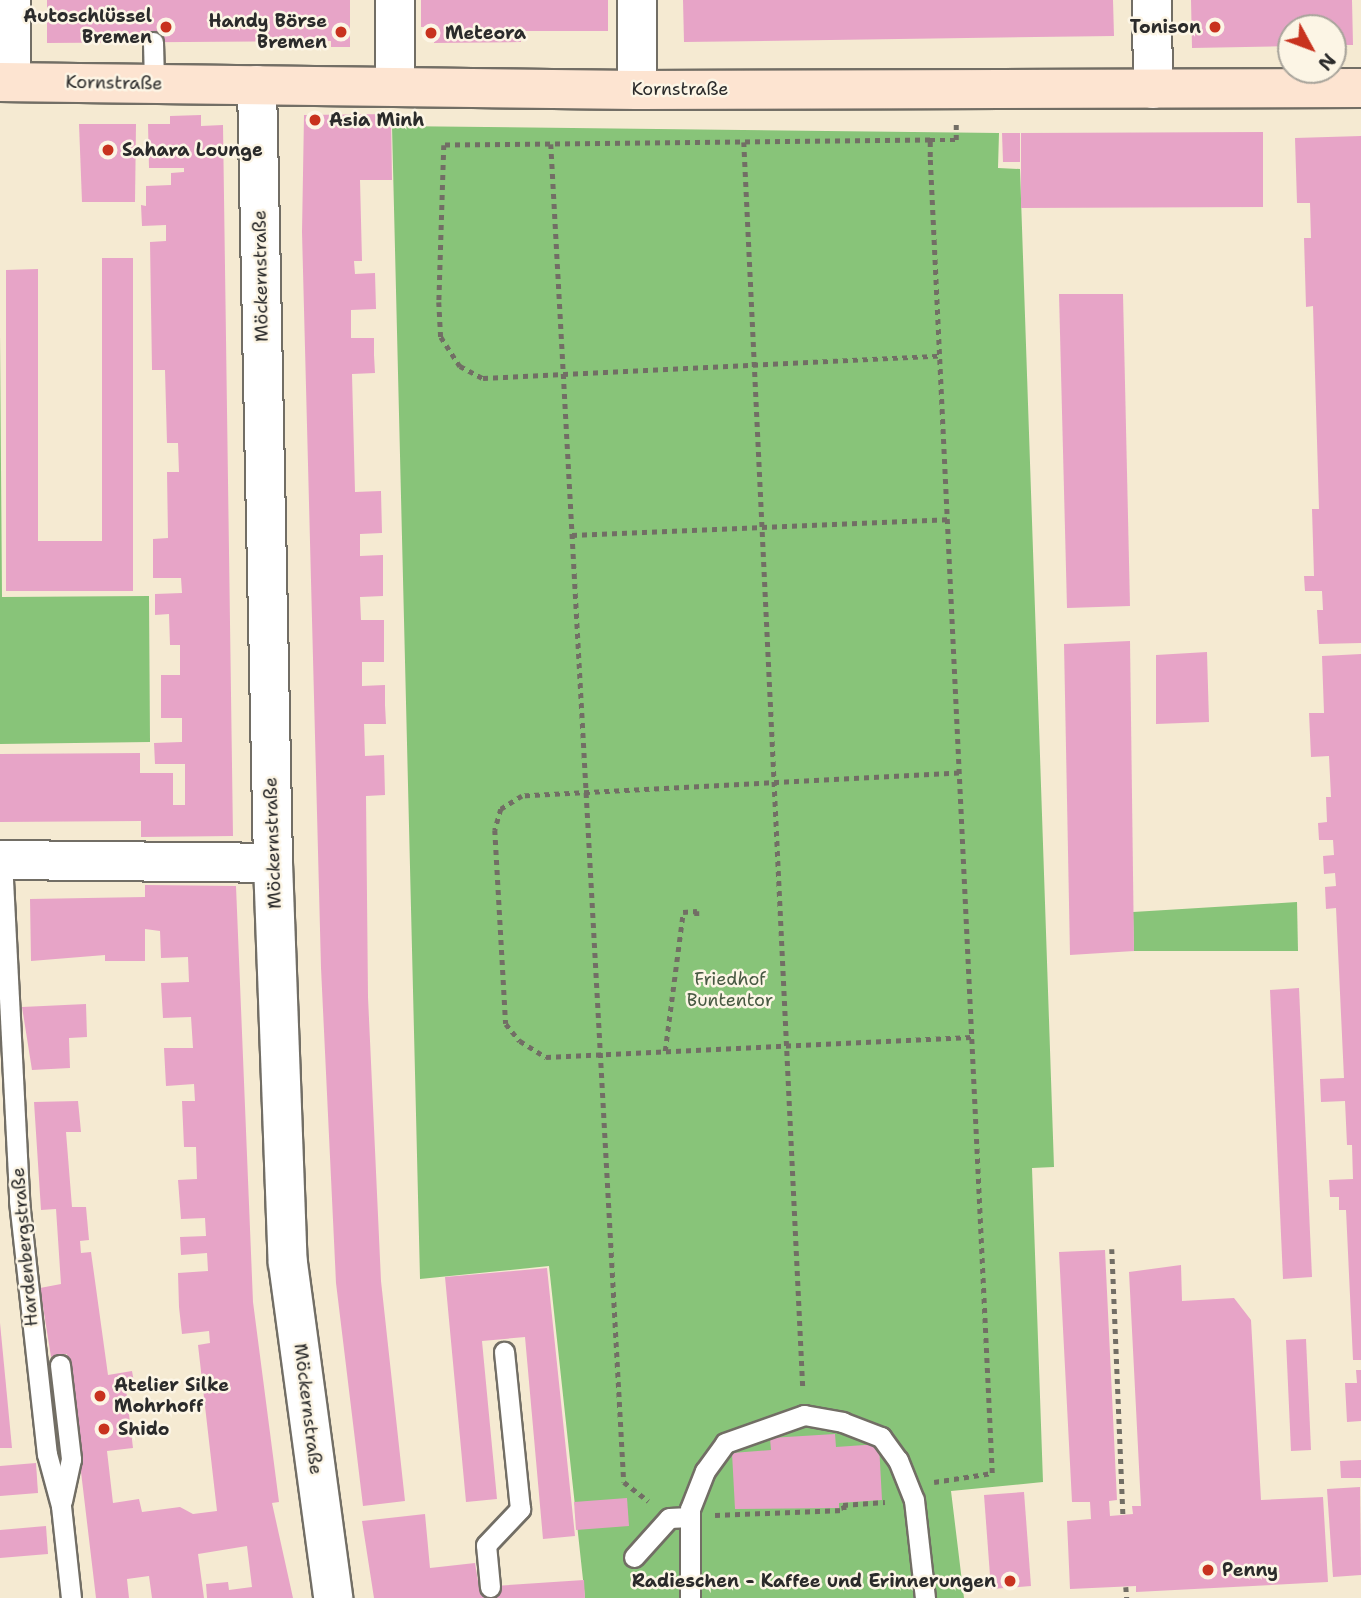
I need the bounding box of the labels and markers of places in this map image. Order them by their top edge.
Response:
place label: Autoschlüssel Bremen [23,6,152,48]
place label: Handy Börse Bremen [209,11,327,54]
place label: Tonison [1130,16,1201,38]
marker: Autoschlüssel Bremen [158,19,174,35]
marker: Tonison [1207,19,1223,35]
place label: Meteora [445,22,526,44]
marker: Handy Börse Bremen [333,24,349,40]
marker: Meteora [423,25,439,41]
place label: Asia Minh [329,109,424,131]
marker: Asia Minh [307,112,323,128]
place label: Sahara Lounge [122,139,263,161]
marker: Sahara Lounge [100,142,116,158]
place label: Atelier Silke Mohrhoff [114,1375,229,1418]
marker: Atelier Silke Mohrhoff [92,1388,108,1404]
place label: Shido [118,1418,169,1440]
marker: Shido [96,1421,112,1437]
place label: Penny [1222,1559,1278,1581]
marker: Penny [1200,1562,1216,1578]
place label: Radieschen - Kaffee und Erinnerungen [632,1570,996,1592]
marker: Radieschen - Kaffee und Erinnerungen [1002,1573,1018,1589]

